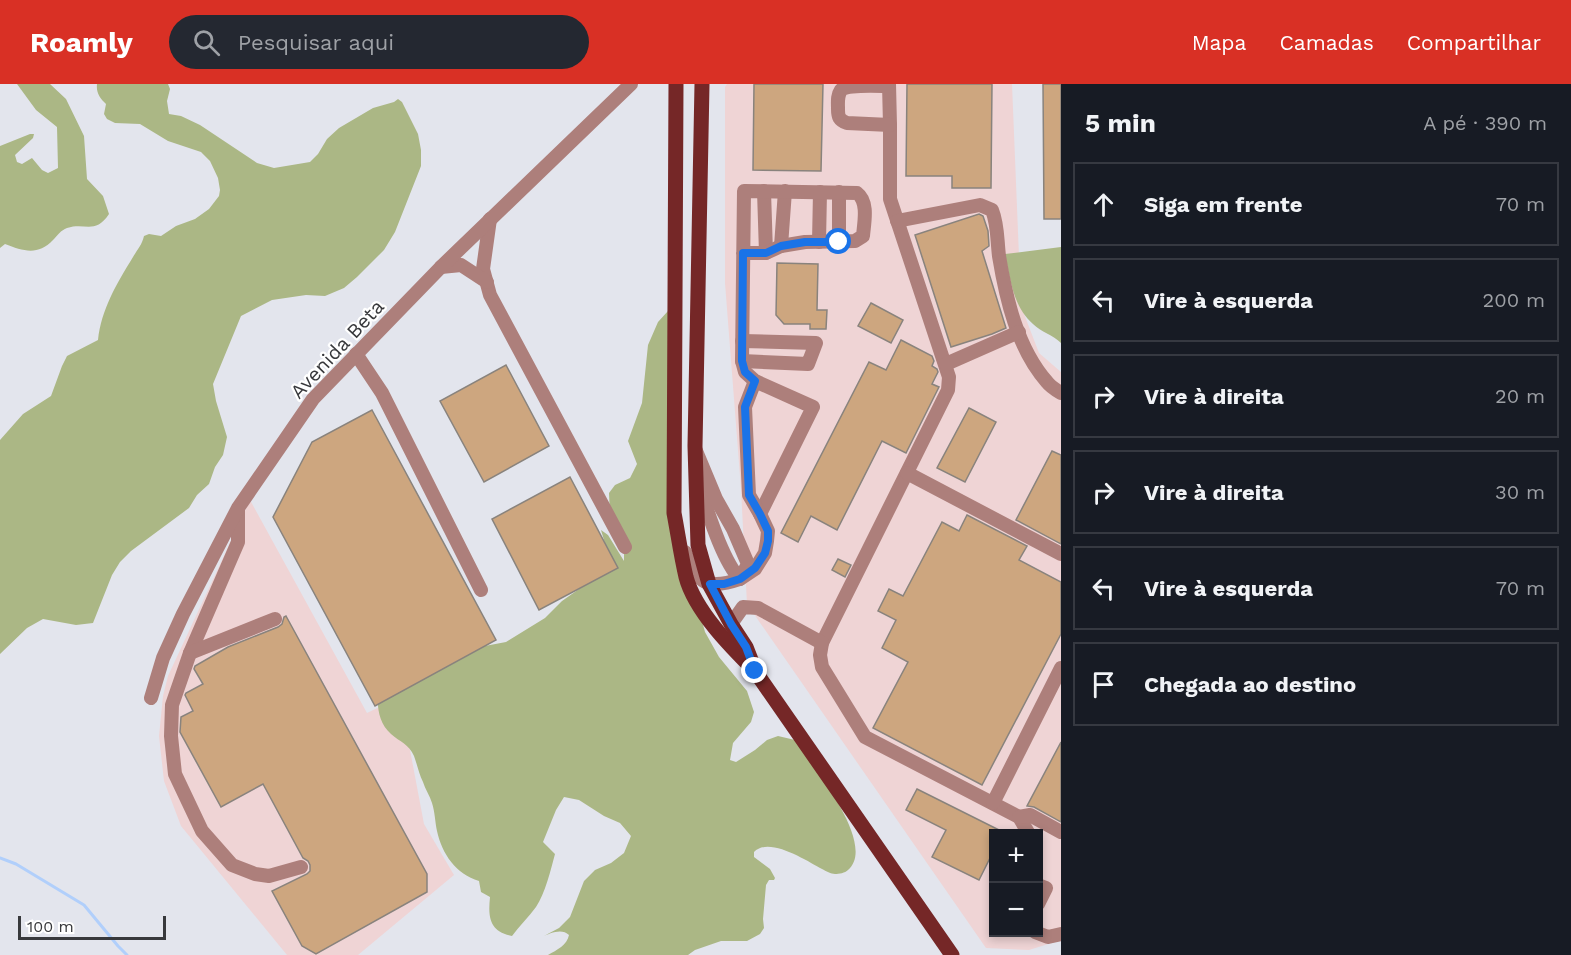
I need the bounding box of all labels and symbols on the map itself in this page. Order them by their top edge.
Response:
route start [825,228,851,254]
street label: Avenida Beta [285,295,389,403]
route end [741,657,767,683]
scale bar [18,913,166,940]

